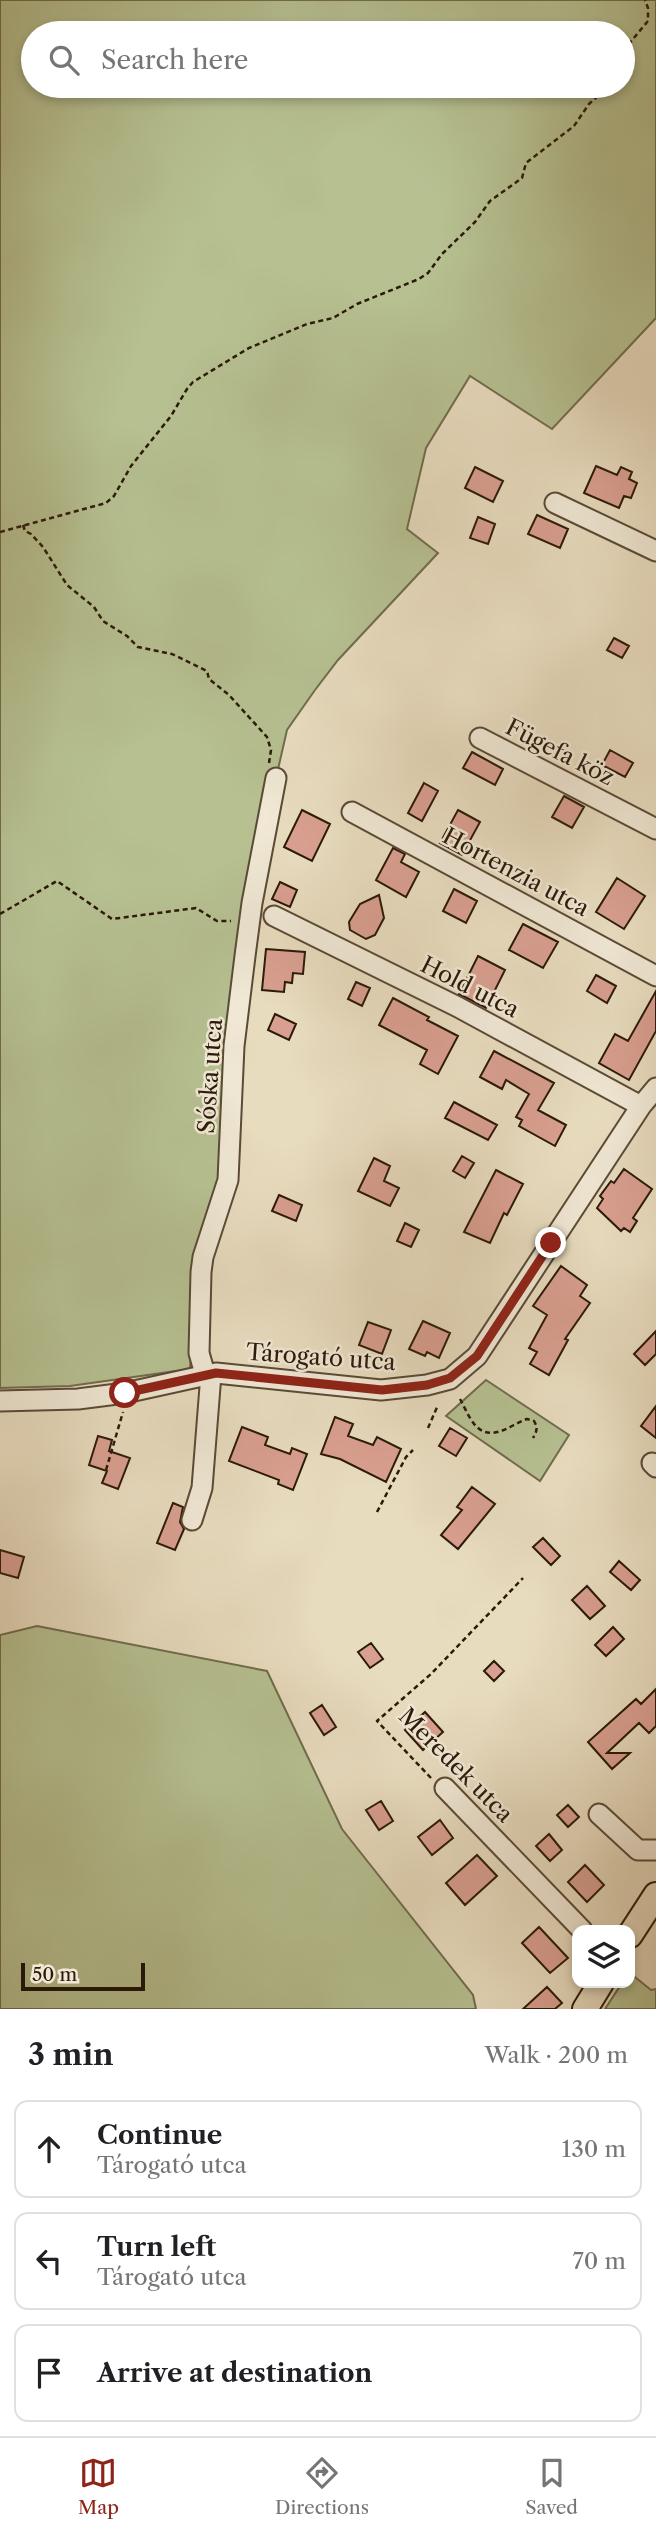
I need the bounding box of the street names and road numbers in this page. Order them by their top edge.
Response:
street label: Fügefa köz [501,713,619,791]
street label: Hortenzia utca [438,822,595,923]
street label: Hold utca [416,950,525,1024]
street label: Sóska utca [192,1017,228,1134]
street label: Tárogató utca [245,1338,398,1376]
street label: Meredek utca [393,1702,520,1829]

